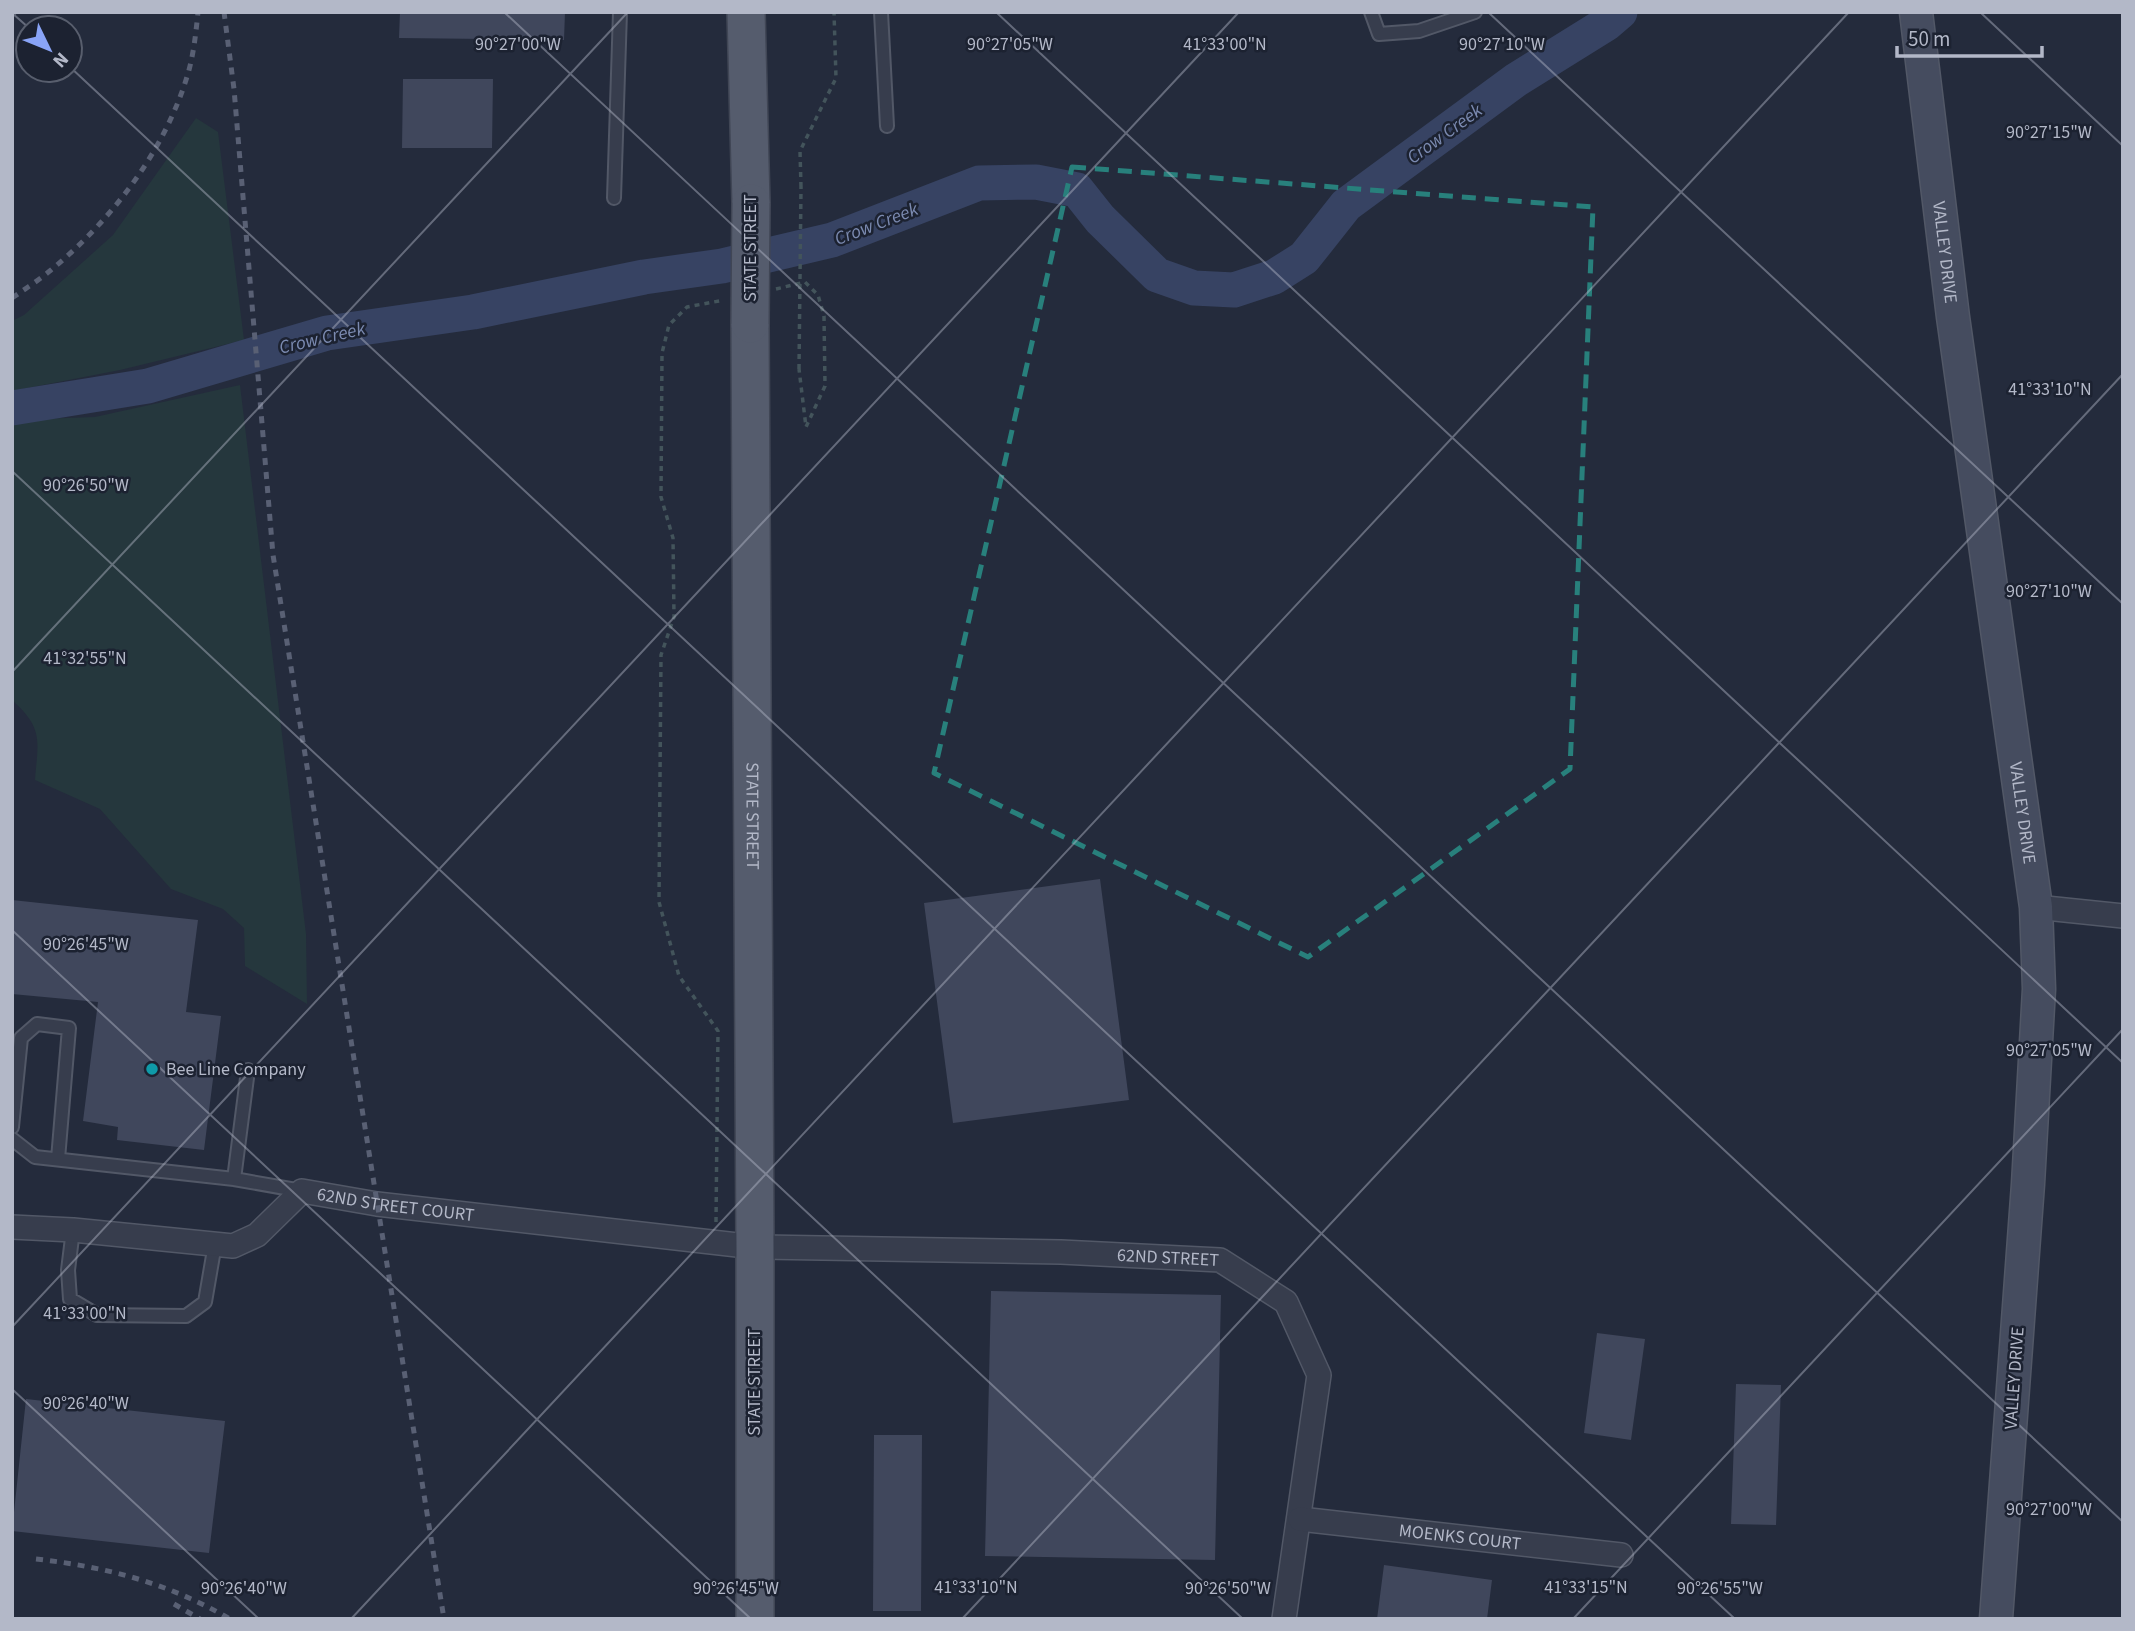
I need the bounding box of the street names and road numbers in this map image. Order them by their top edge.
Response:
street label: STATE STREET [738,194,763,302]
street label: VALLEY DRIVE [1926,200,1963,305]
street label: VALLEY DRIVE [2003,760,2042,866]
street label: STATE STREET [739,762,765,870]
street label: 62ND STREET COURT [315,1182,476,1228]
street label: 62ND STREET [1116,1243,1220,1273]
street label: VALLEY DRIVE [1998,1326,2031,1430]
street label: STATE STREET [742,1328,767,1436]
street label: MOENKS COURT [1398,1518,1523,1557]

